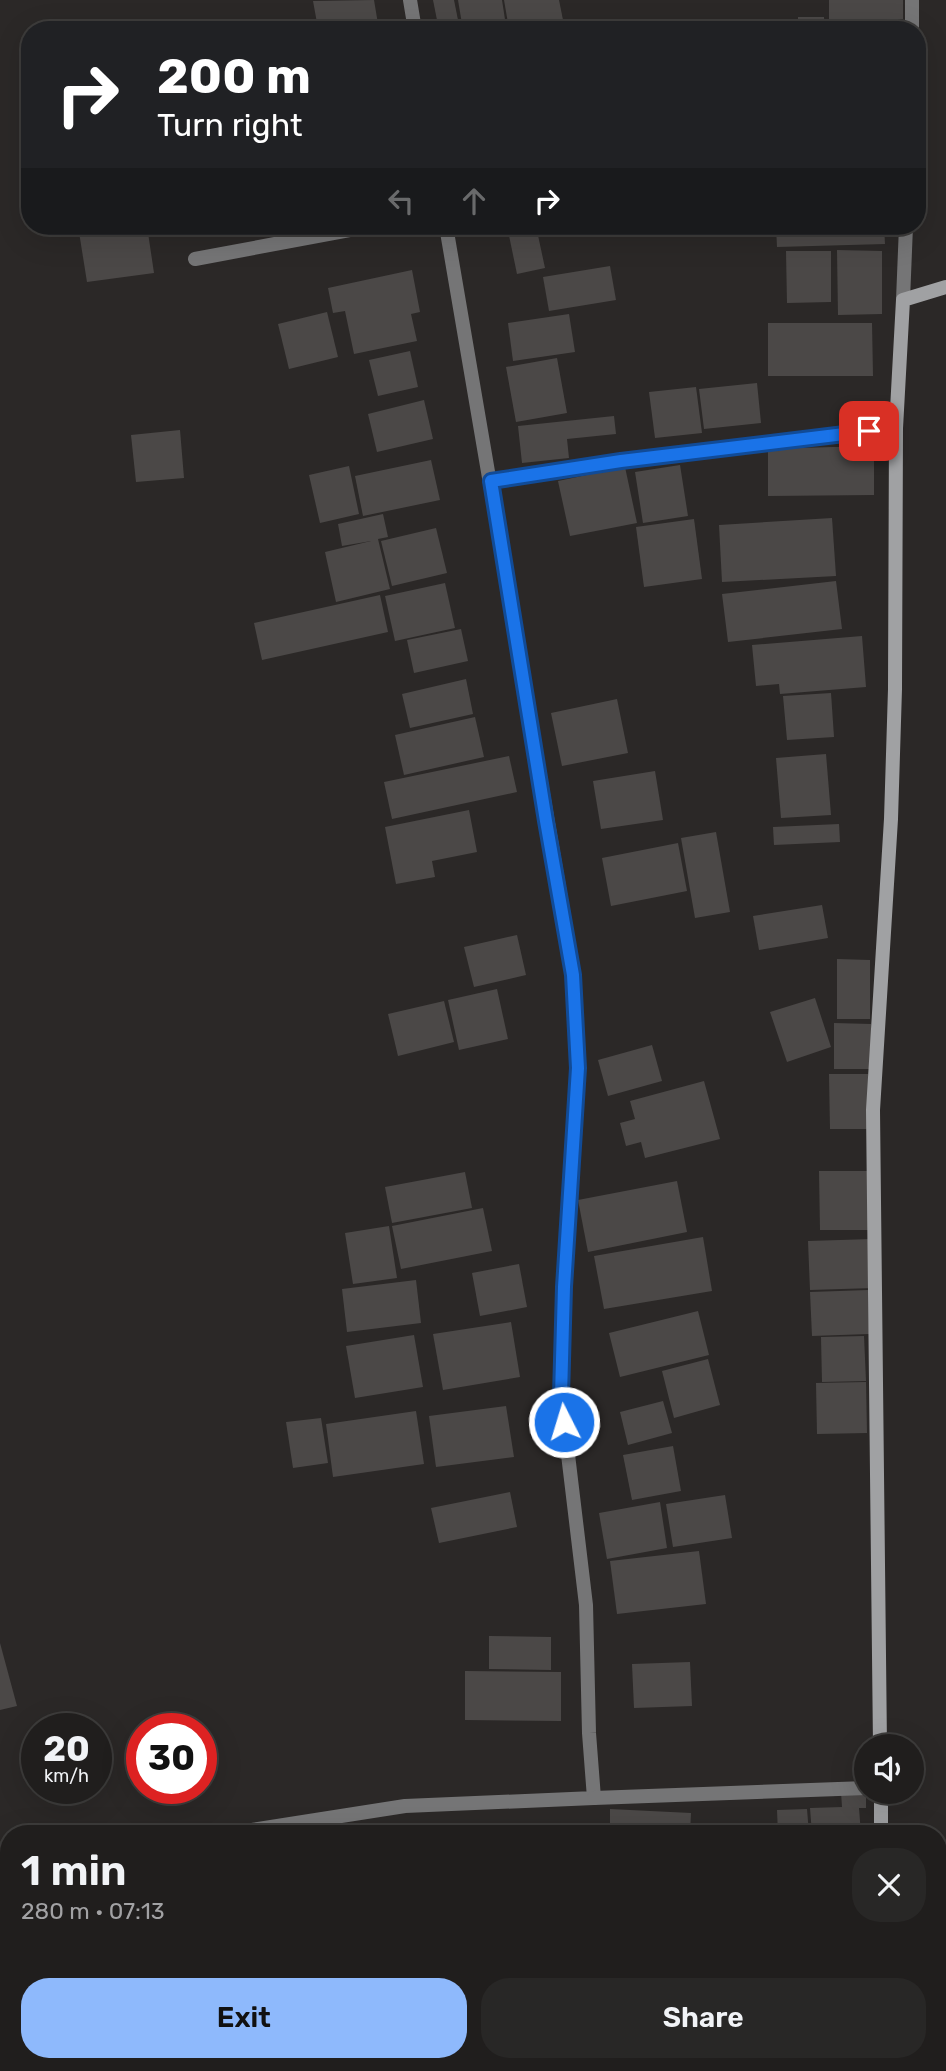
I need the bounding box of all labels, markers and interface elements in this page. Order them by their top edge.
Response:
text: 200 m [157,47,311,105]
icon: right [42,49,133,140]
text: Turn right [157,106,302,144]
icon: left [382,182,420,220]
icon: ahead [455,182,493,220]
icon: right [528,182,566,220]
pin [839,401,899,461]
icon: arrive [850,412,888,450]
position arrow [527,1385,601,1459]
speed limit sign: 30 [126,1713,217,1804]
text: 20 [43,1728,90,1770]
map controls [854,1734,924,1804]
button: sound [854,1734,924,1804]
text: km/h [44,1765,89,1787]
text: 1 min [21,1846,127,1896]
button: close [852,1848,926,1922]
text: 280 m · 07:13 [21,1897,165,1925]
button: Exit [21,1978,467,2058]
button: Share [481,1978,926,2058]

